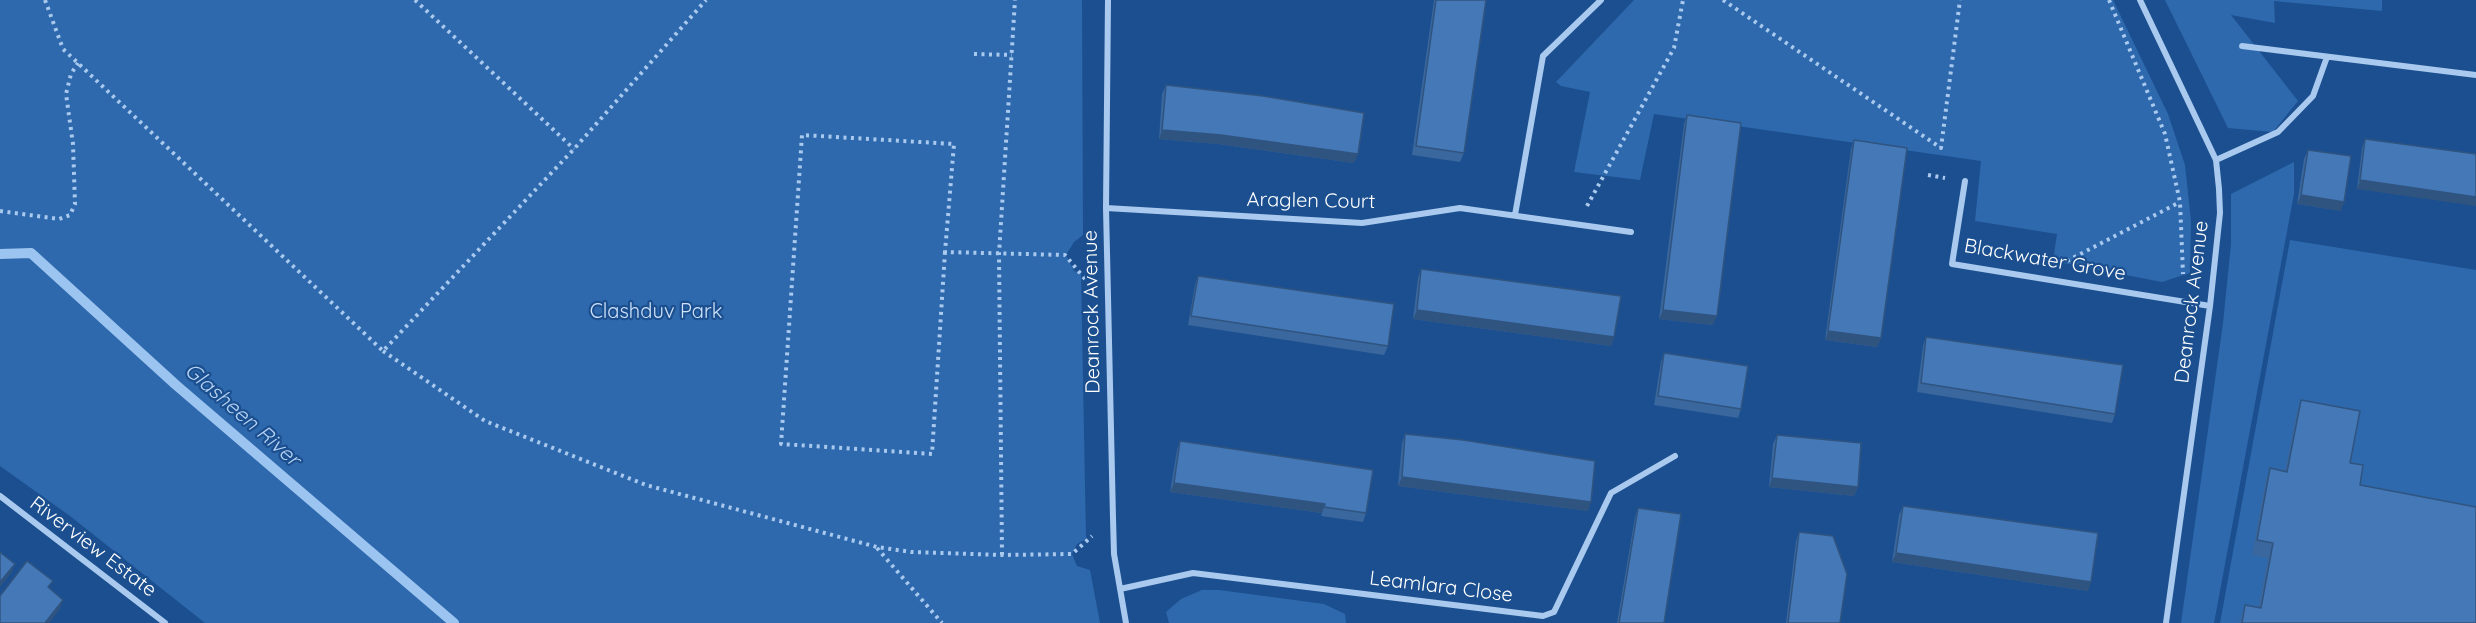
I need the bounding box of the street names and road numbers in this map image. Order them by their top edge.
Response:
street label: Araglen Court [1246,188,1376,214]
street label: Deanrock Avenue [2170,219,2214,385]
street label: Deanrock Avenue [1079,230,1105,394]
street label: Blackwater Grove [1962,234,2128,286]
street label: Riverview Estate [25,492,161,602]
street label: Leamlara Close [1368,566,1514,608]

